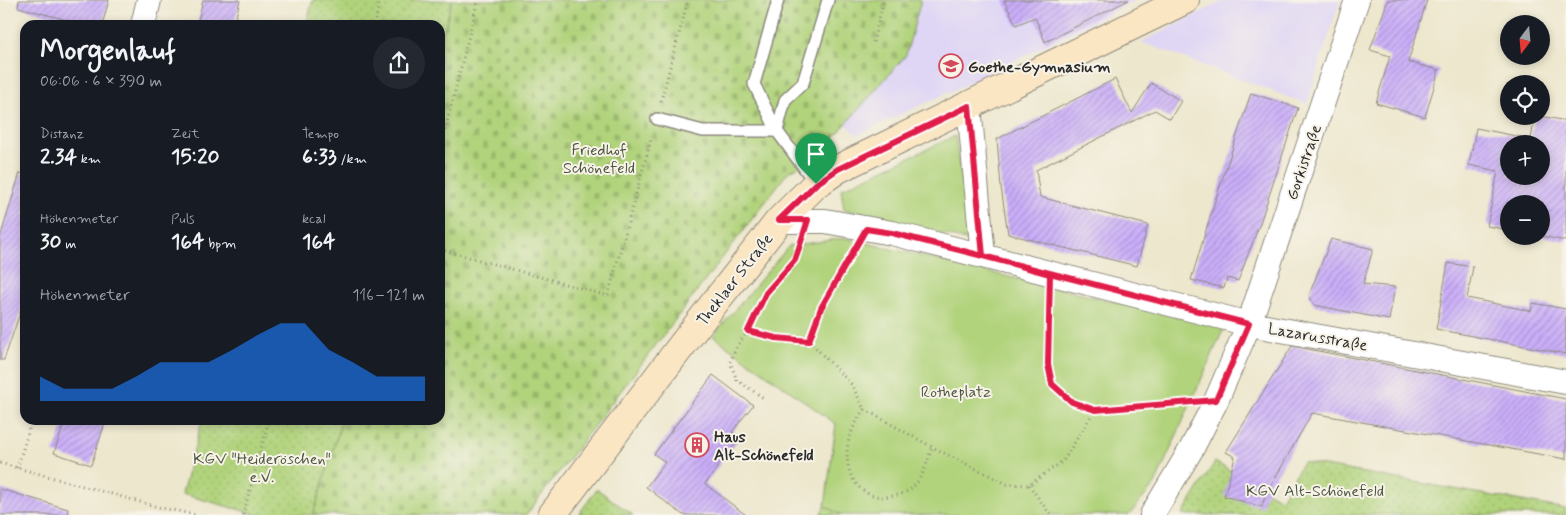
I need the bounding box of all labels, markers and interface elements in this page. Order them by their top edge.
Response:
north arrow [1500,15,1550,65]
map controls [1500,15,1550,245]
text: Morgenlauf [40,33,176,70]
button: share [373,37,425,89]
school or university icon: Goethe-Gymnasium [938,53,964,79]
place label: Goethe-Gymnasium [968,57,1111,78]
text: 06:06 · 6 × 390 m [40,71,162,92]
button: locate [1500,75,1550,125]
street label: Gorkistraße [1282,122,1327,203]
text: Distanz [40,125,84,143]
text: Zeit [171,125,199,143]
text: Tempo [302,125,339,143]
pin [795,133,837,184]
button: + [1500,135,1550,185]
park label: Friedhof Schönefeld [563,140,635,179]
icon: arrive [802,140,830,168]
text: 2.34 [40,143,77,171]
text: 15:20 [171,143,220,171]
text: 6:33 [302,143,337,171]
text: km [77,150,101,168]
text: /km [337,150,367,168]
button: − [1500,195,1550,245]
text: Höhenmeter [40,210,118,228]
text: Puls [171,210,195,228]
text: kcal [302,210,326,228]
text: 30 [40,228,62,256]
text: 164 [171,228,204,256]
text: 164 [302,228,335,256]
street label: Theklaer Straße [692,229,778,331]
text: m [62,235,76,253]
text: bpm [204,235,236,253]
text: Höhenmeter [40,285,130,306]
text: 116–121 m [352,285,425,306]
street label: Lazarusstraße [1266,318,1369,357]
park label: Rotheplatz [921,382,991,403]
place label: Haus Alt-Schönefeld [714,427,814,466]
building icon: Haus Alt-Schönefeld [684,432,710,458]
park label: KGV "Heideröschen" e.V. [193,449,331,488]
park label: KGV Alt-Schönefeld [1246,481,1384,502]

